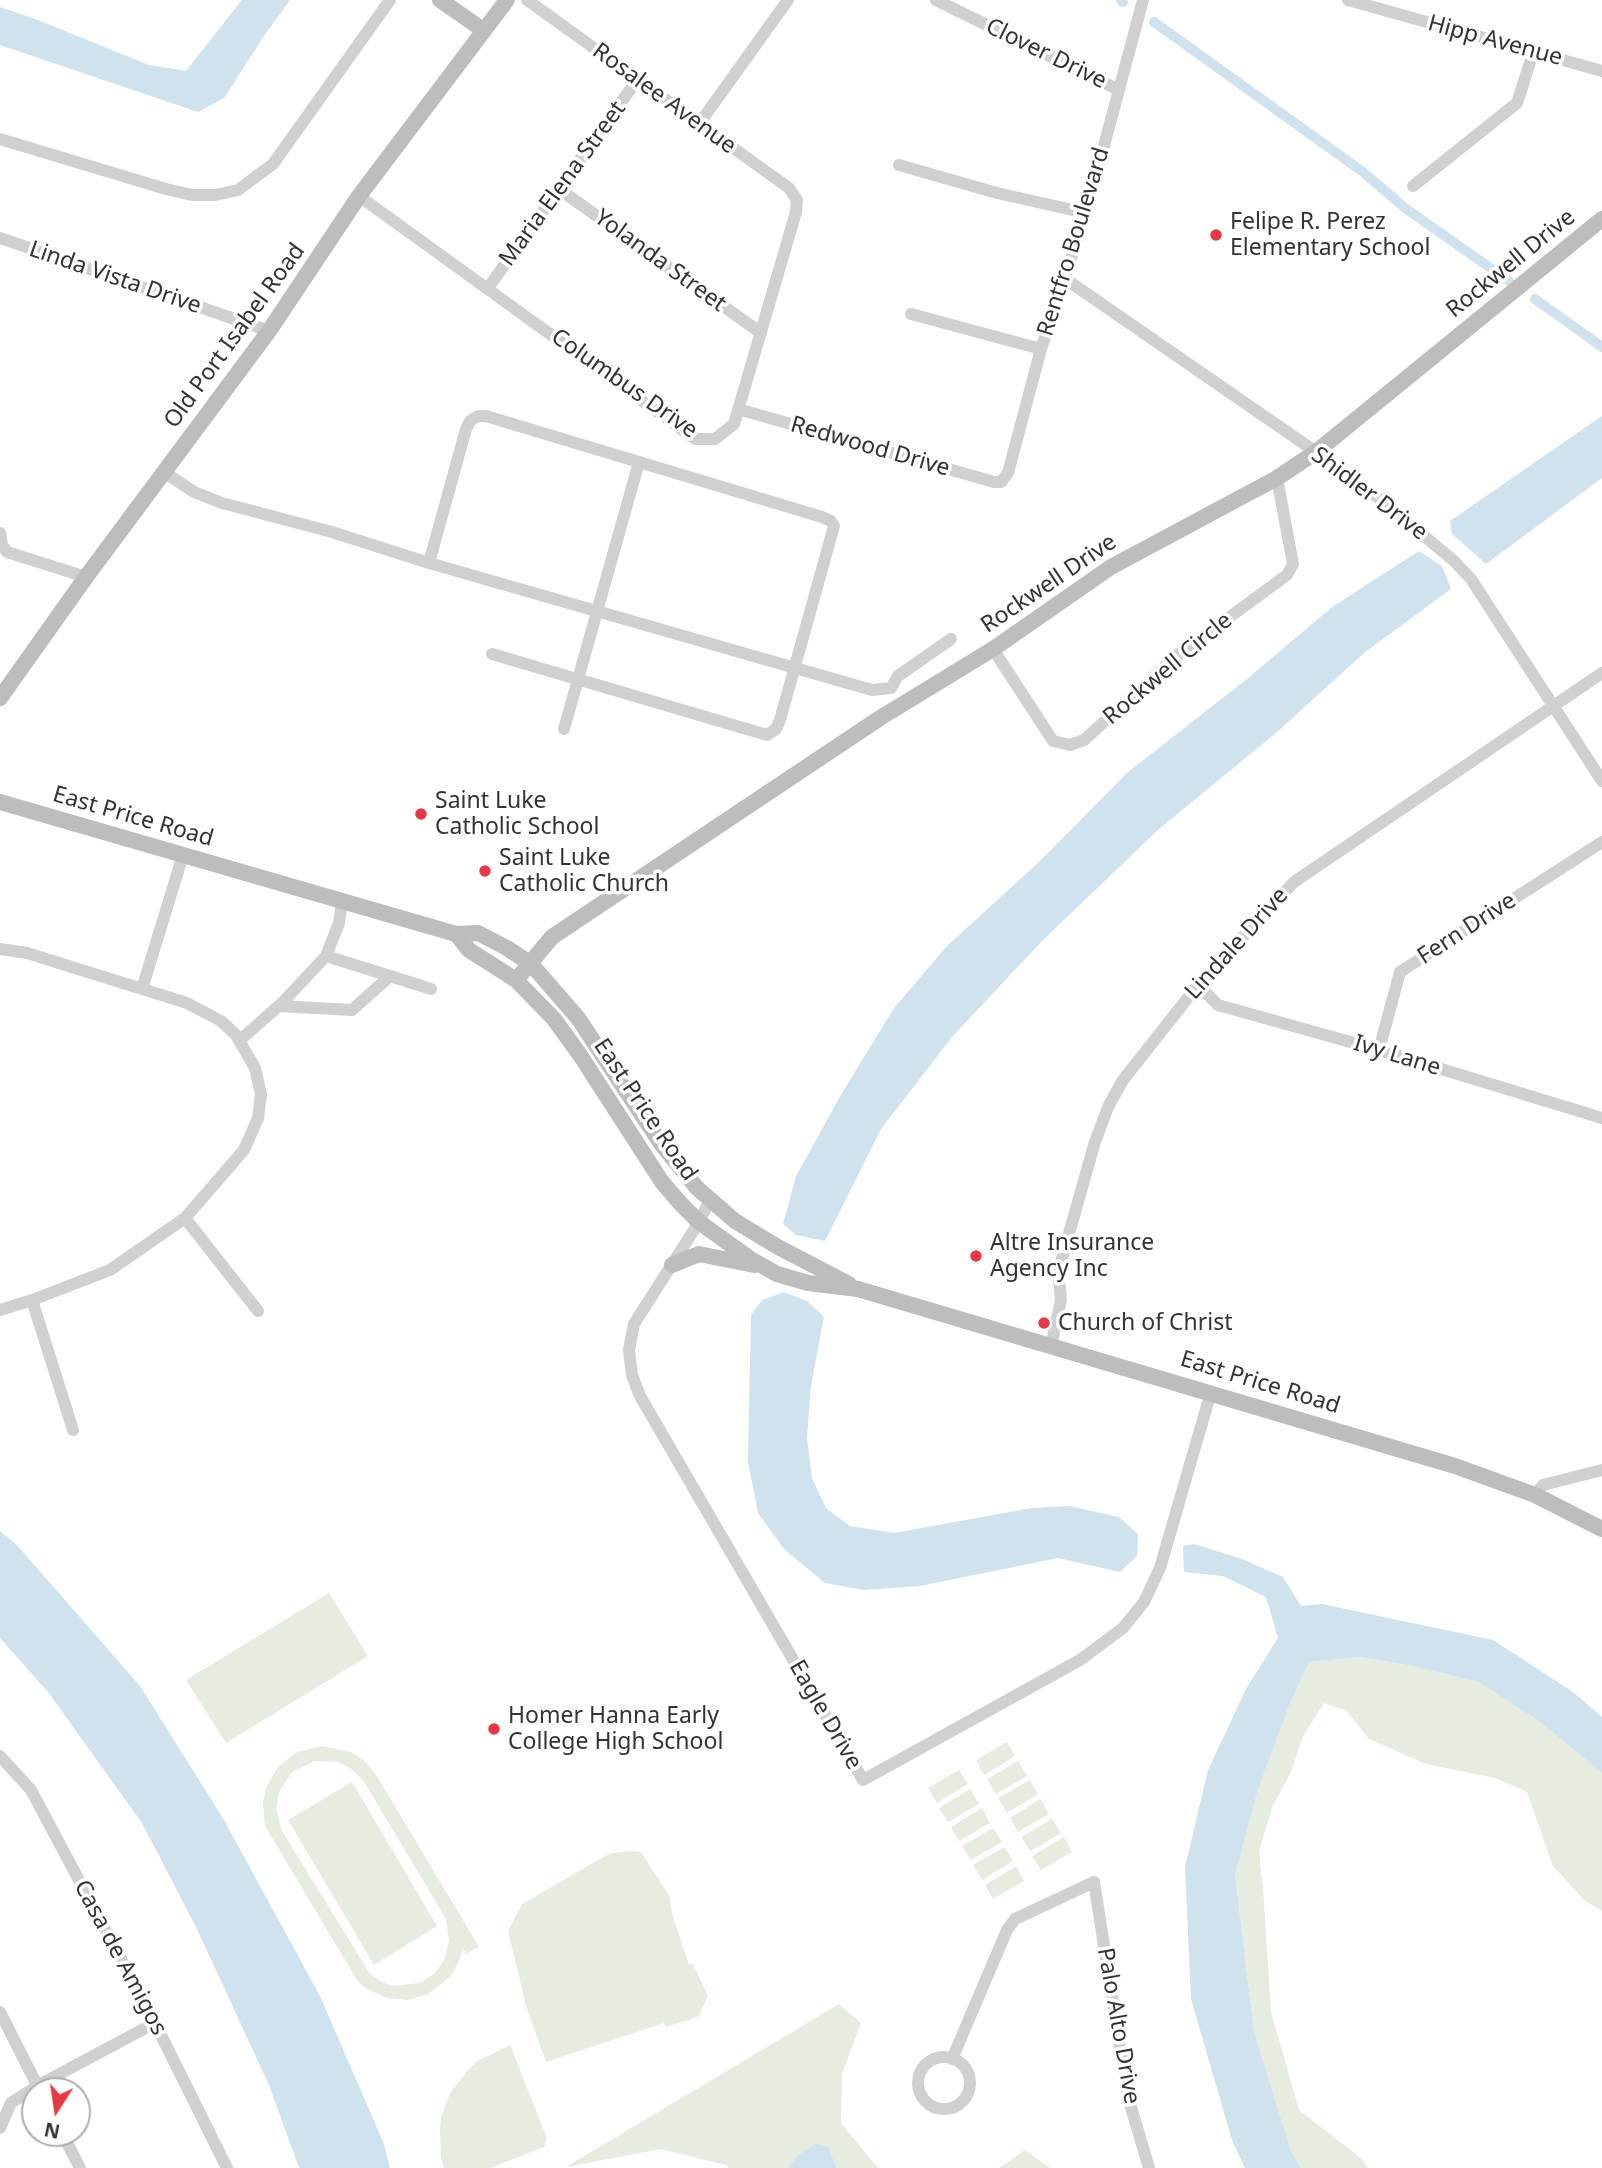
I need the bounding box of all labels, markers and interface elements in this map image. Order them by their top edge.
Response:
street label: Hipp Avenue [1425,10,1565,72]
street label: Clover Drive [981,13,1111,95]
street label: Rosalee Avenue [587,38,741,160]
street label: Maria Elena Street [494,96,632,272]
street label: Rentfro Boulevard [1032,144,1116,340]
street label: Yolanda Street [589,204,731,318]
street label: Rockwell Drive [1441,204,1581,324]
place label: Felipe R. Perez Elementary School [1230,208,1430,262]
marker: Felipe R. Perez Elementary School [1208,227,1224,243]
street label: Linda Vista Drive [25,236,205,320]
street label: Old Port Isabel Road [159,238,311,434]
street label: Columbus Drive [545,323,703,445]
street label: Redwood Drive [787,411,953,483]
street label: Shidler Drive [1306,441,1432,547]
street label: Rockwell Drive [976,529,1122,639]
street label: Rockwell Circle [1098,607,1238,731]
street label: East Price Road [50,781,216,853]
place label: Saint Luke Catholic School [435,787,599,841]
marker: Saint Luke Catholic School [413,806,429,822]
place label: Saint Luke Catholic Church [499,844,669,898]
marker: Saint Luke Catholic Church [477,863,493,879]
street label: Lindale Drive [1180,882,1294,1006]
street label: Fern Drive [1413,887,1521,971]
street label: Ivy Lane [1350,1030,1444,1082]
street label: East Price Road [587,1034,703,1186]
place label: Altre Insurance Agency Inc [990,1229,1154,1283]
marker: Altre Insurance Agency Inc [968,1248,984,1264]
place label: Church of Christ [1058,1309,1233,1337]
marker: Church of Christ [1036,1315,1052,1331]
street label: East Price Road [1177,1346,1343,1420]
street label: Eagle Drive [783,1655,867,1775]
place label: Homer Hanna Early College High School [508,1702,723,1756]
marker: Homer Hanna Early College High School [486,1721,502,1737]
street label: Casa de Amigos [68,1876,172,2040]
street label: Palo Alto Drive [1091,1946,1145,2106]
north arrow [21,2077,91,2147]
text: N [42,2116,62,2145]

